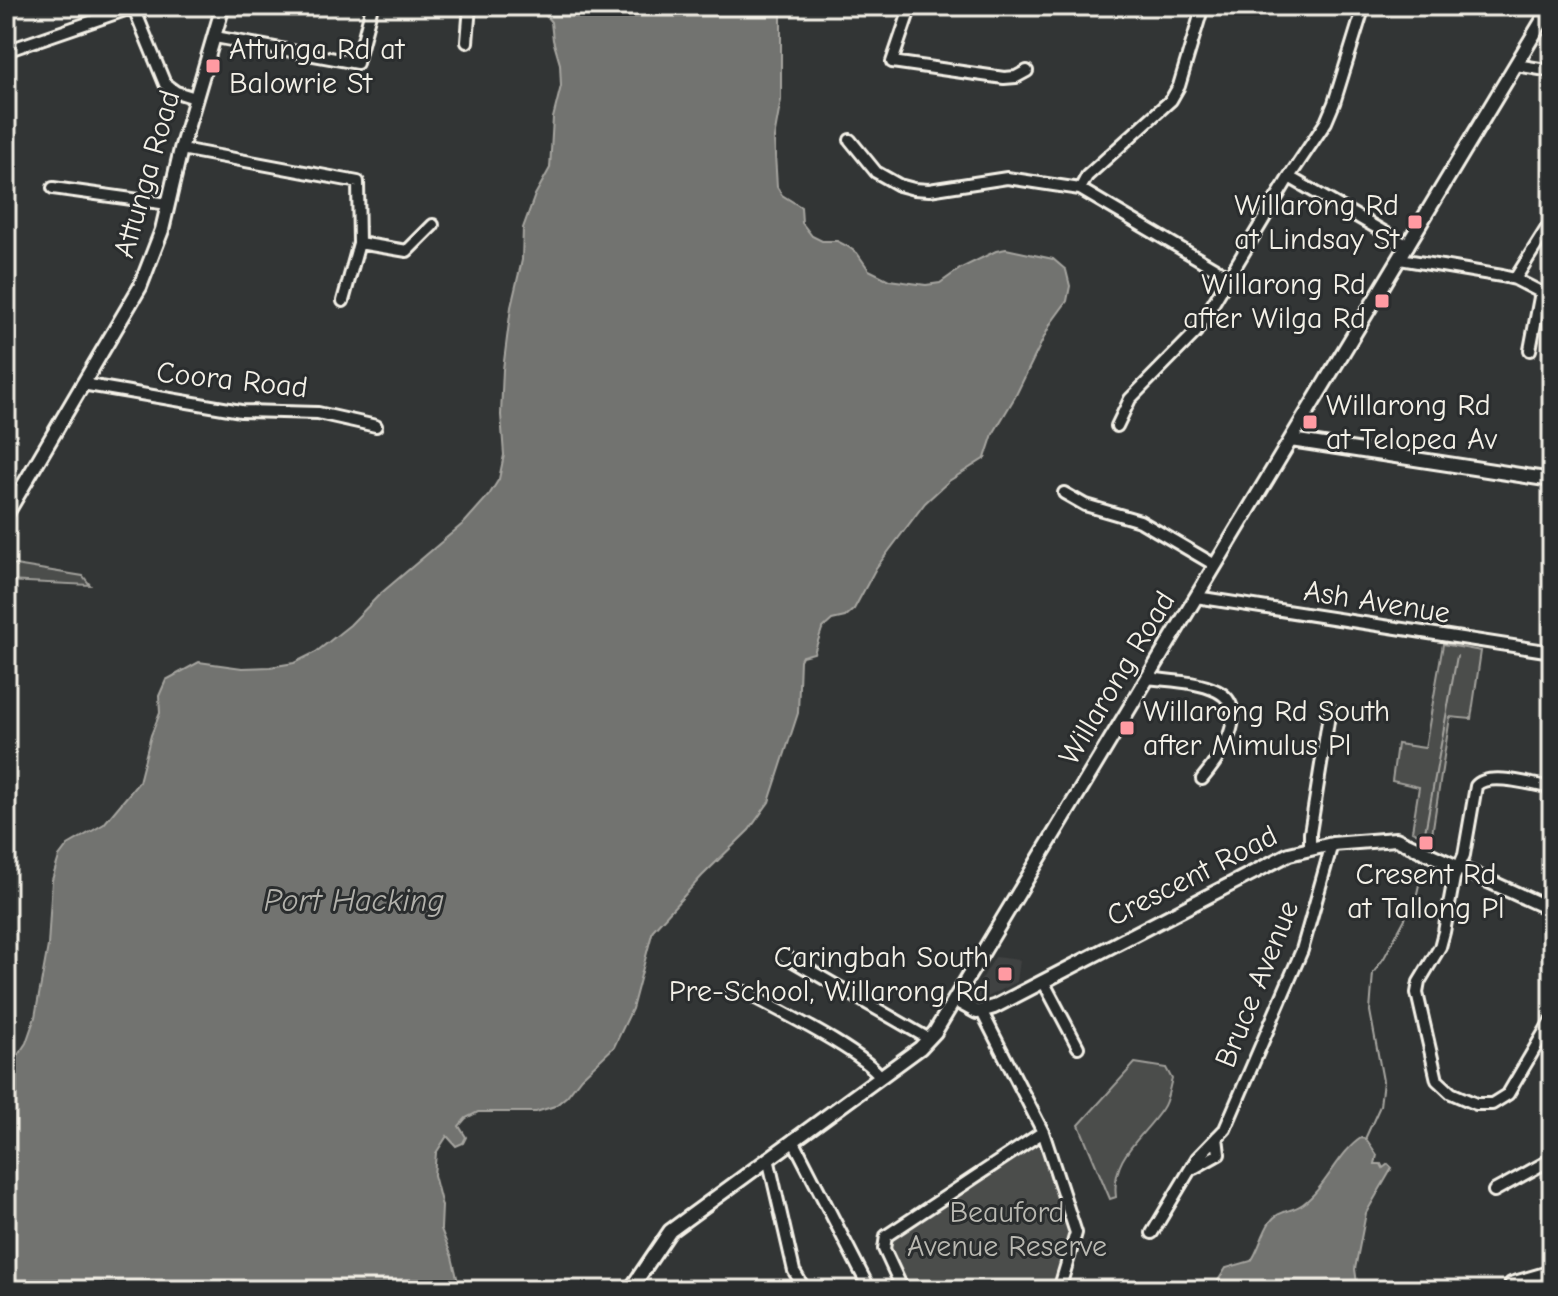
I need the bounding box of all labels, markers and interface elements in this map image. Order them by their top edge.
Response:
place label: Attunga Rd at Balowrie St [229,32,406,101]
marker: Attunga Rd at Balowrie St [204,57,222,75]
street label: Attunga Road [106,86,188,262]
place label: Willarong Rd at Lindsay St [1234,188,1400,257]
marker: Willarong Rd at Lindsay St [1406,213,1424,231]
place label: Willarong Rd after Wilga Rd [1183,267,1366,336]
marker: Willarong Rd after Wilga Rd [1373,292,1391,310]
street label: Coora Road [155,355,309,405]
place label: Willarong Rd at Telopea Av [1326,388,1498,457]
marker: Willarong Rd at Telopea Av [1301,413,1319,431]
street label: Ash Avenue [1301,573,1453,631]
street label: Willarong Road [1052,585,1182,771]
place label: Willarong Rd South after Mimulus Pl [1143,694,1390,763]
marker: Willarong Rd South after Mimulus Pl [1118,719,1136,737]
street label: Crescent Road [1101,818,1283,934]
marker: Cresent Rd at Tallong Pl [1417,834,1435,852]
place label: Cresent Rd at Tallong Pl [1347,857,1505,926]
water label: Port Hacking [264,882,444,919]
street label: Bruce Avenue [1208,896,1306,1072]
place label: Caringbah South Pre-School, Willarong Rd [669,940,989,1009]
marker: Caringbah South Pre-School, Willarong Rd [996,965,1014,983]
park label: Beauford Avenue Reserve [907,1195,1107,1264]

